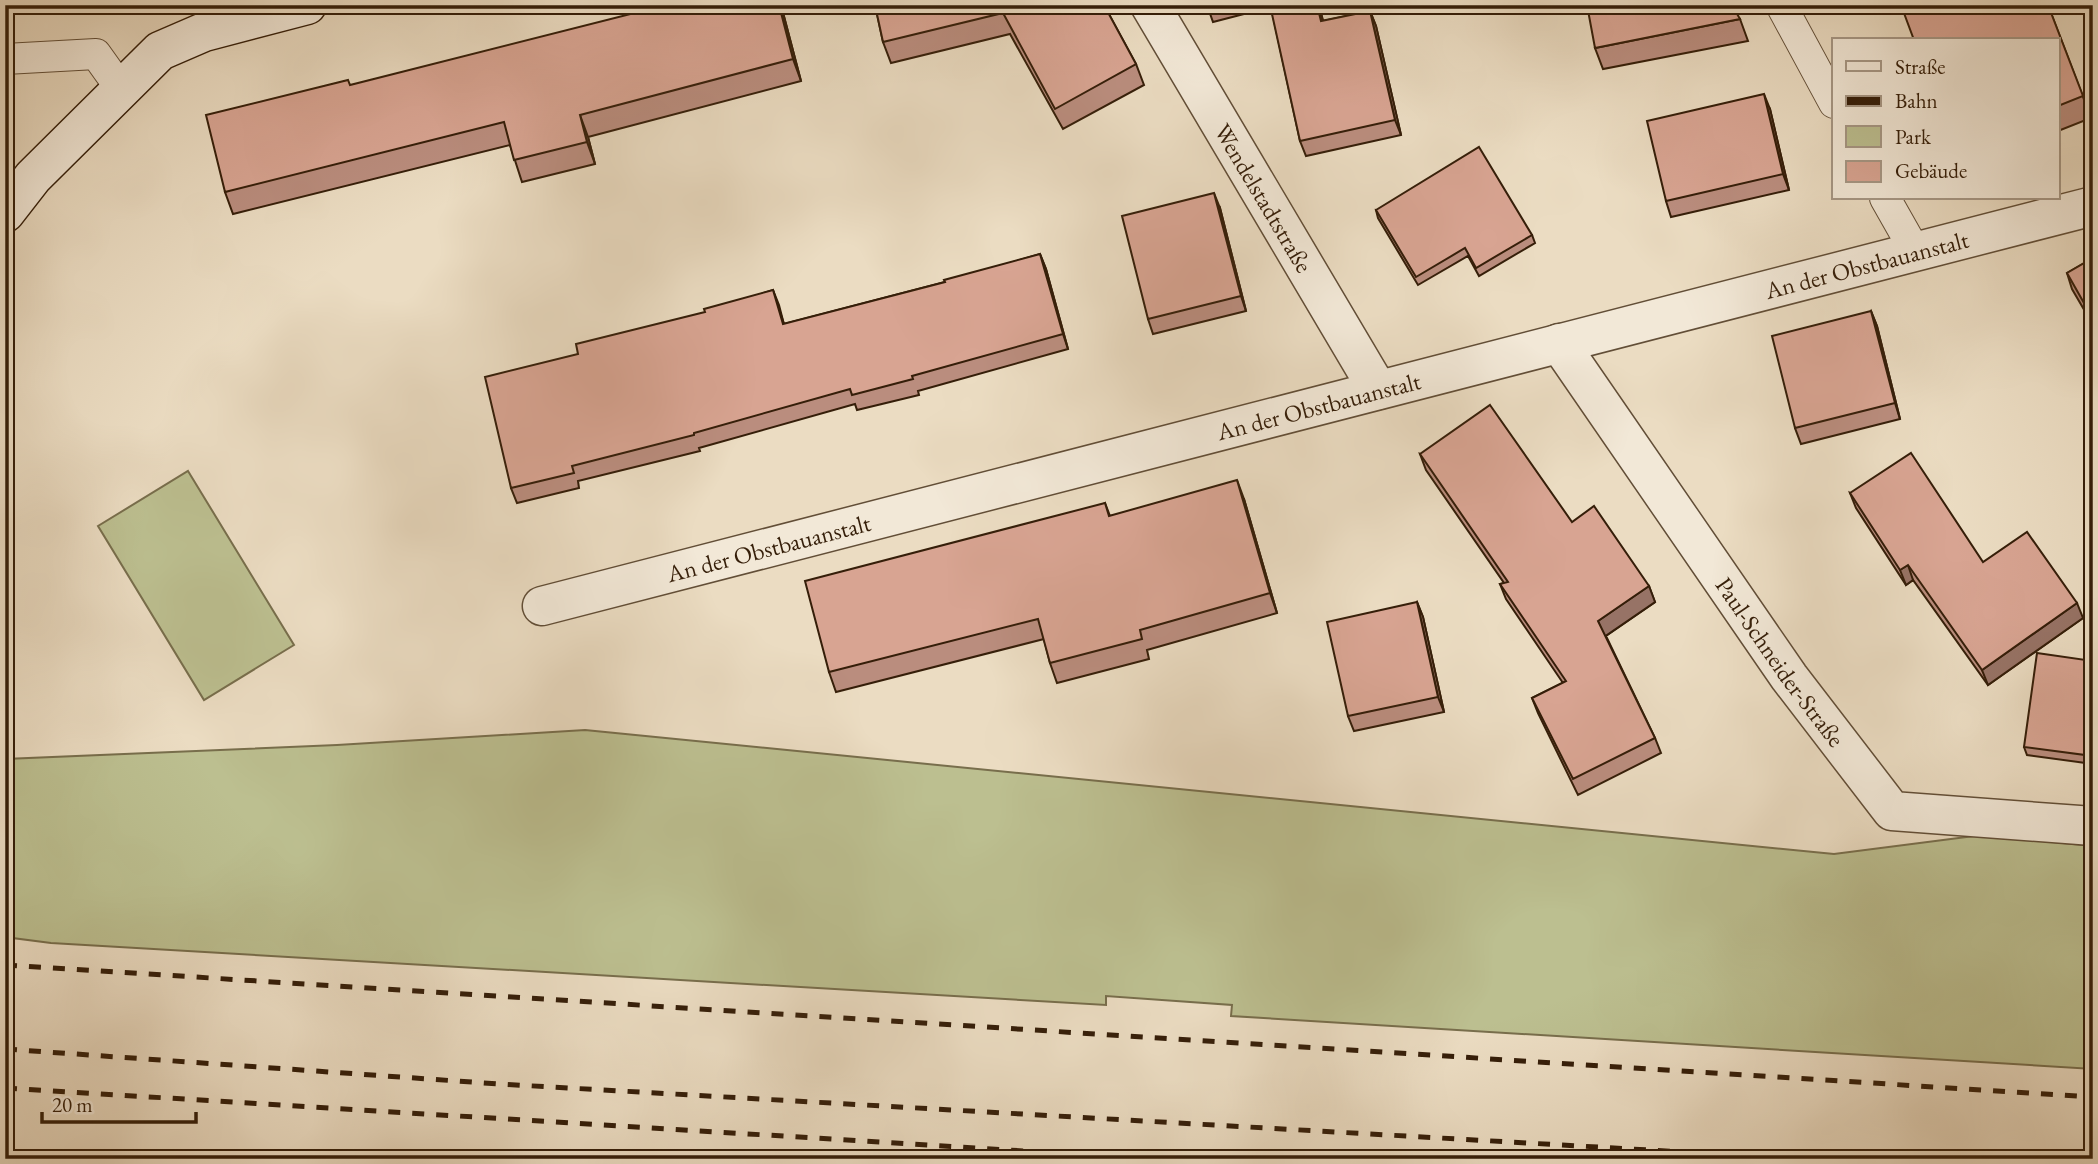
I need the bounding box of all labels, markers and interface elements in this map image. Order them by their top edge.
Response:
legend [1832,38,2060,200]
text: Straße [1895,53,1946,80]
text: Bahn [1895,87,1938,114]
street label: Wendelstadtstraße [1208,118,1320,278]
text: Park [1895,123,1932,150]
text: Gebäude [1895,157,1967,184]
street label: An der Obstbauanstalt [1761,223,1972,306]
street label: An der Obstbauanstalt [1213,364,1424,447]
street label: An der Obstbauanstalt [663,506,874,589]
street label: Paul-Schneider-Straße [1709,571,1852,753]
scale bar [42,1080,196,1124]
text: 20 m [52,1091,93,1118]

